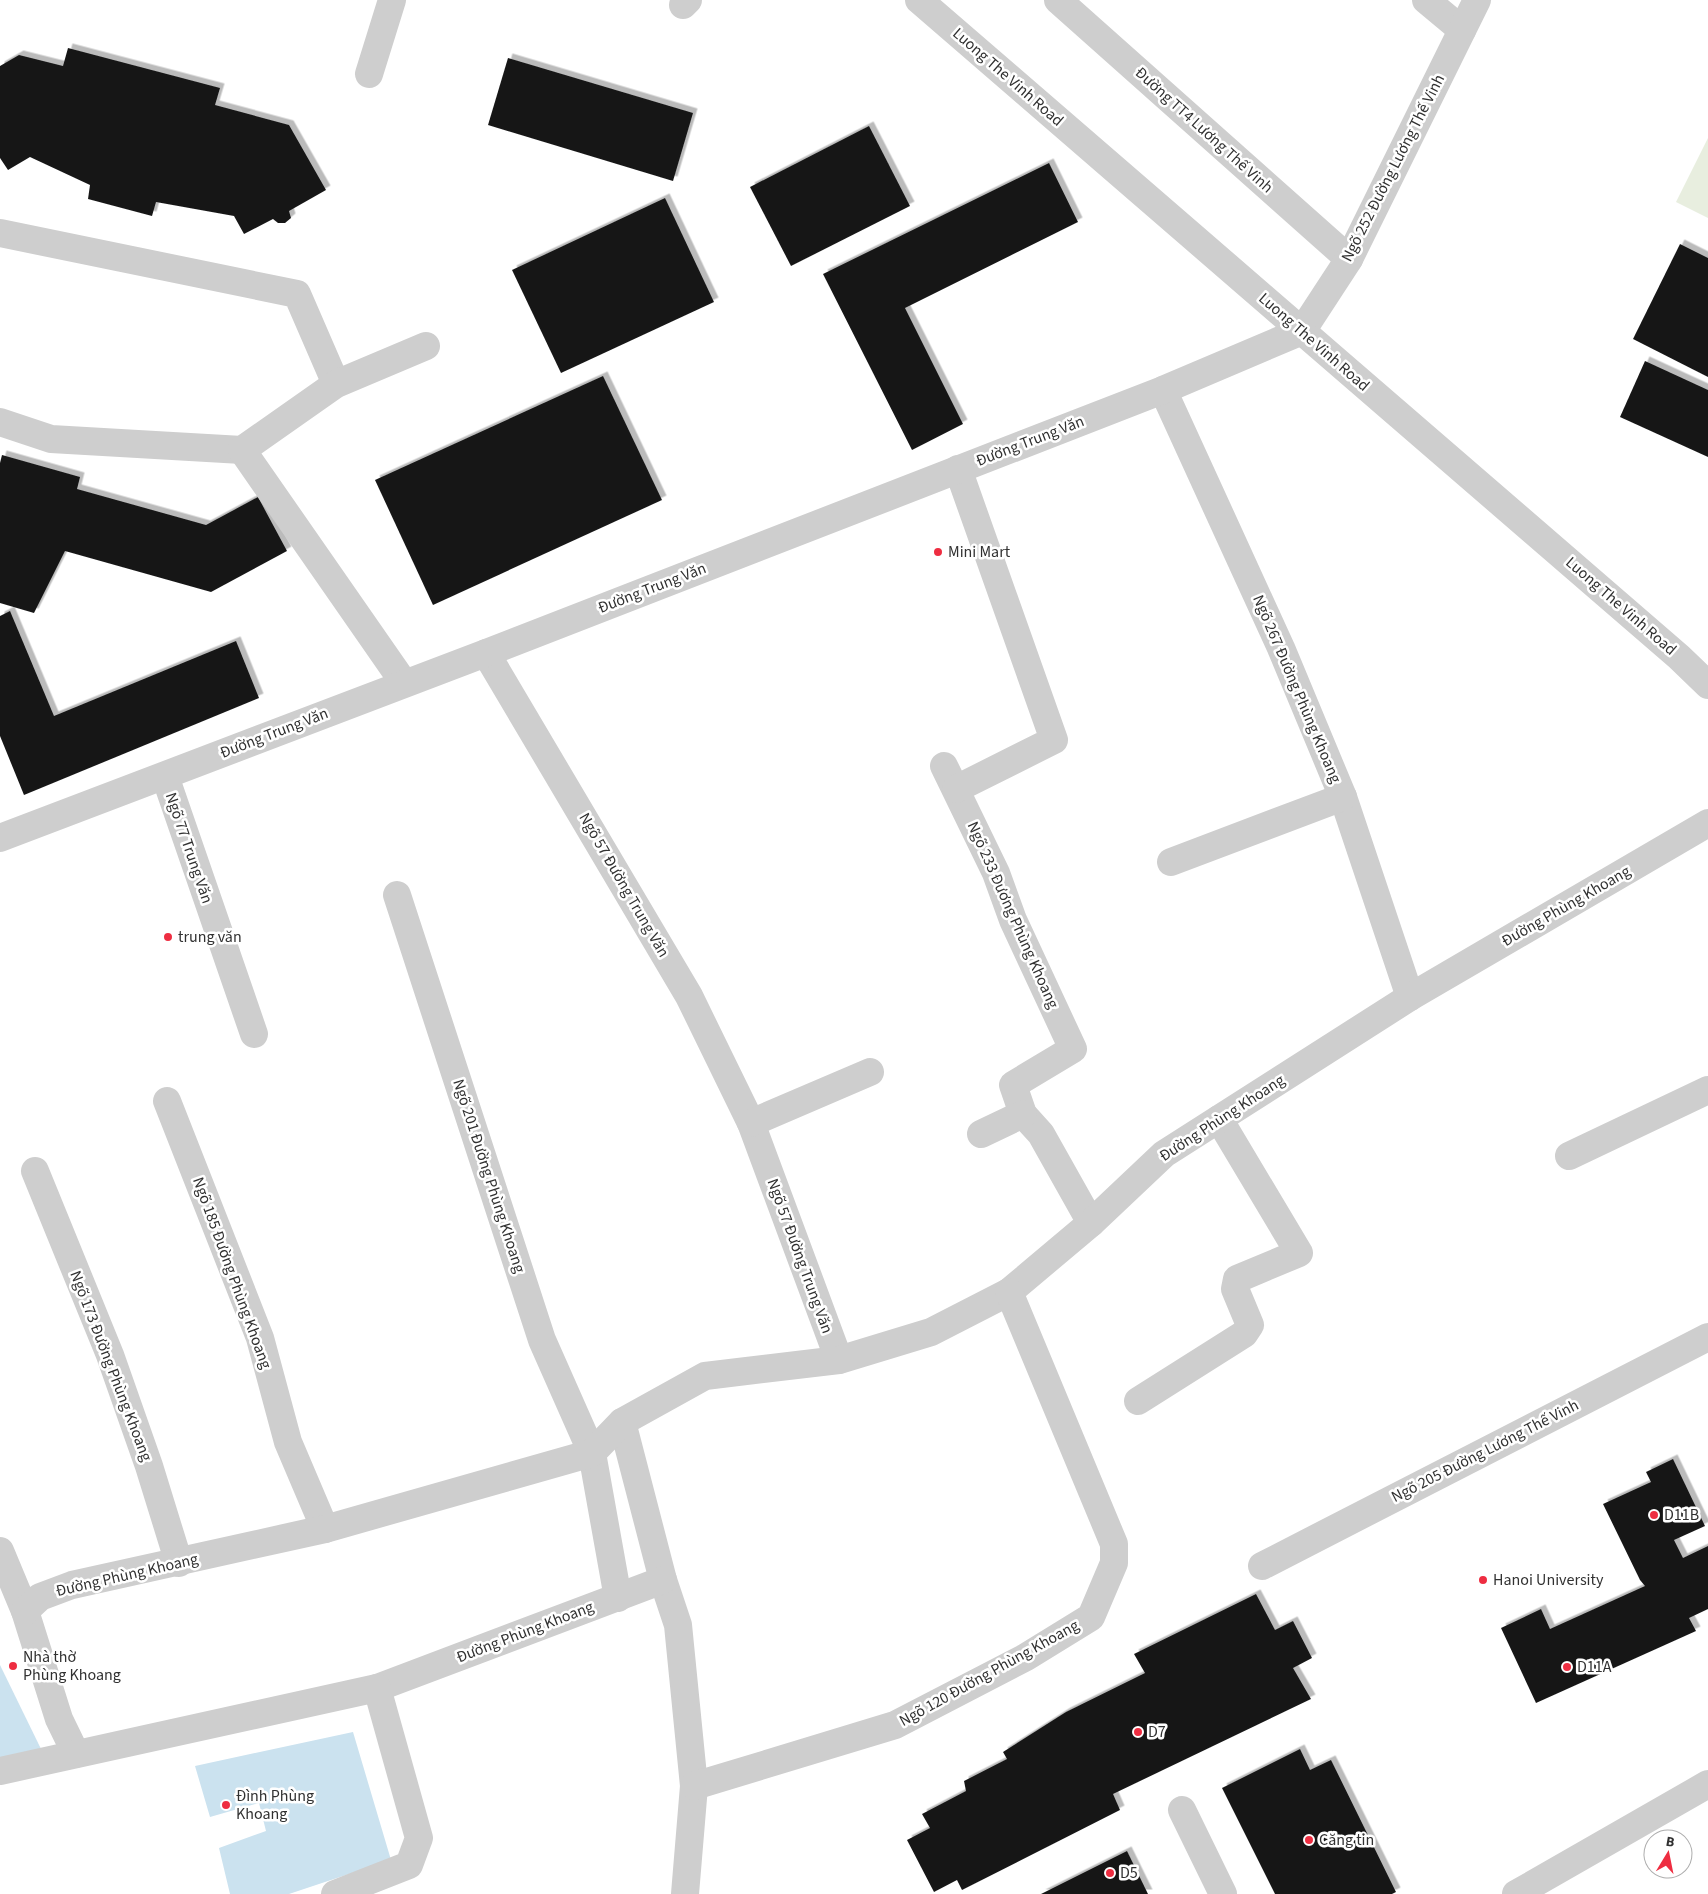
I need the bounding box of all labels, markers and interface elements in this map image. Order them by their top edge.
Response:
street label: Luong The Vinh Road [948,23,1068,131]
street label: Đường TT4 Lương Thế Vinh [1130,62,1278,198]
street label: Ngõ 252 Đường Lương Thế Vinh [1336,70,1450,266]
street label: Luong The Vinh Road [1254,288,1374,396]
street label: Đường Trung Văn [973,410,1087,472]
place label: Mini Mart [948,541,1011,563]
marker: Mini Mart [932,546,944,558]
street label: Luong The Vinh Road [1561,552,1681,660]
street label: Đường Trung Văn [595,557,709,619]
street label: Ngõ 267 Đường Phùng Khoang [1247,592,1347,786]
street label: Đường Trung Văn [217,702,331,764]
street label: Ngõ 77 Trung Văn [160,790,218,906]
street label: Ngõ 57 Đường Trung Văn [574,809,674,961]
street label: Ngõ 233 Đương Phùng Khoang [962,818,1064,1012]
street label: Đường Phùng Khoang [1498,860,1634,952]
place label: trung văn [178,926,242,948]
marker: trung văn [162,931,174,943]
street label: Đường Phùng Khoang [1155,1069,1289,1167]
street label: Ngõ 201 Đường Phùng Khoang [447,1076,531,1276]
street label: Ngõ 185 Đường Phùng Khoang [187,1174,277,1372]
street label: Ngõ 57 Đường Trung Văn [762,1175,838,1337]
street label: Ngõ 173 Đường Phùng Khoang [64,1268,158,1464]
street label: Ngõ 205 Đường Lương Thế Vinh [1387,1394,1583,1508]
place label: D11B [1664,1504,1699,1526]
marker: D11B [1648,1509,1660,1521]
street label: Đường Phùng Khoang [54,1548,200,1602]
place label: Hanoi University [1493,1569,1604,1591]
marker: Hanoi University [1477,1574,1489,1586]
street label: Đường Phùng Khoang [453,1596,597,1668]
street label: Ngõ 120 Đường Phùng Khoang [895,1614,1083,1732]
place label: Nhà thờ Phùng Khoang [23,1646,121,1686]
place label: D11A [1577,1656,1612,1678]
marker: Nhà thờ Phùng Khoang [7,1660,19,1672]
marker: D11A [1561,1661,1573,1673]
place label: D7 [1148,1721,1166,1743]
marker: D7 [1132,1726,1144,1738]
place label: Đình Phùng Khoang [236,1785,314,1825]
marker: Đình Phùng Khoang [220,1799,232,1811]
place label: Căng tin [1319,1829,1374,1851]
north arrow [1643,1829,1693,1879]
text: B [1664,1832,1677,1853]
marker: Căng tin [1303,1834,1315,1846]
place label: D5 [1120,1862,1138,1884]
marker: D5 [1104,1867,1116,1879]

